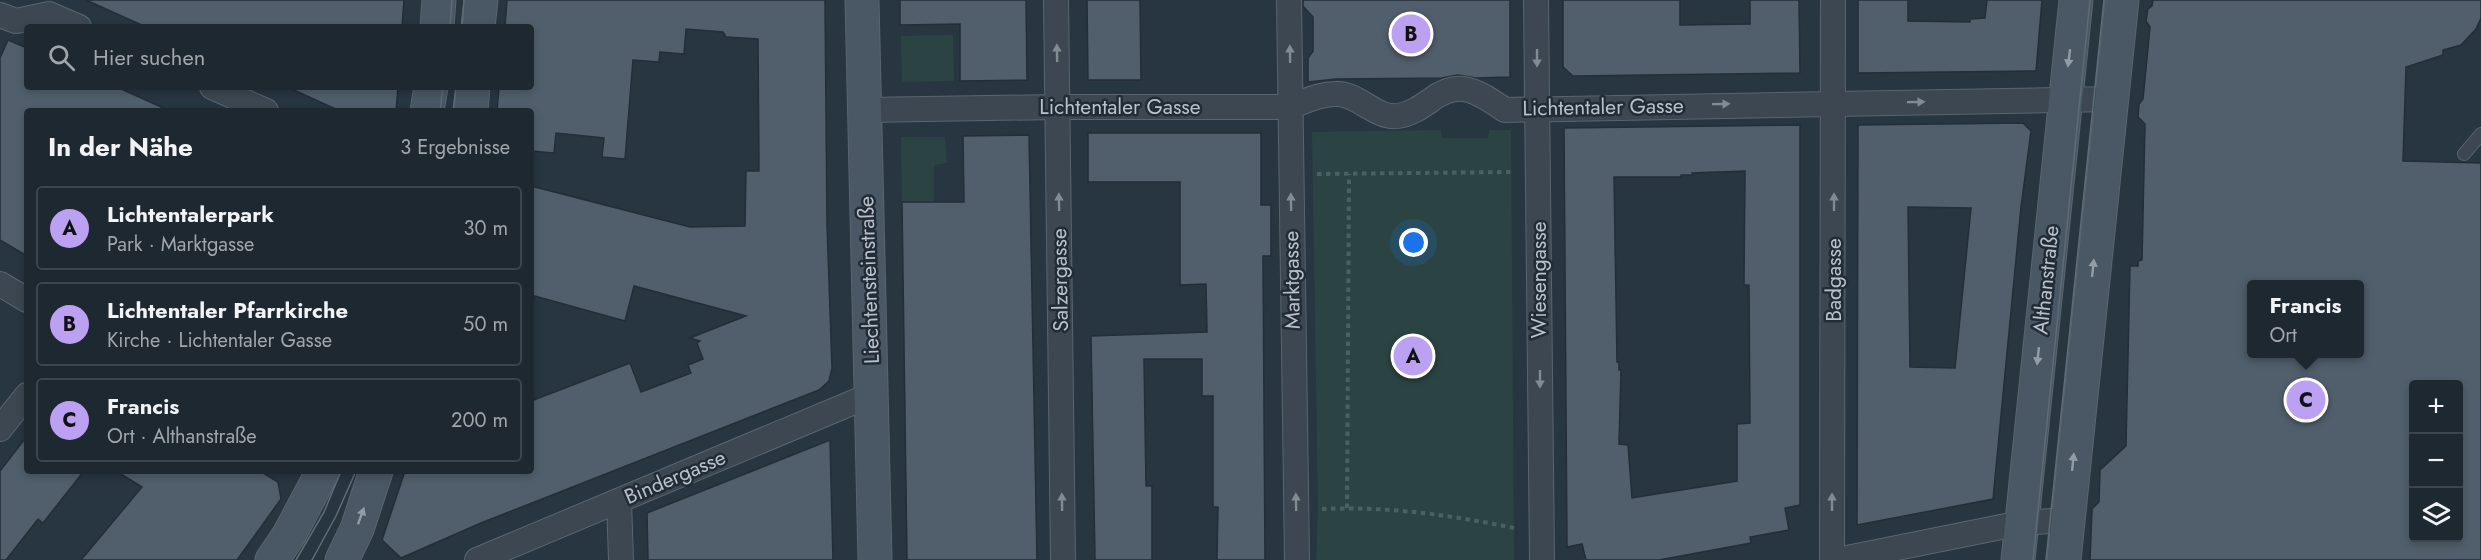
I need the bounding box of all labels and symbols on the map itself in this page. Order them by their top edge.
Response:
pin: B [1392,12,1430,57]
one-way arrow [1052,44,1062,63]
one-way arrow [1285,44,1295,63]
one-way arrow [1532,49,1541,68]
one-way arrow [2064,49,2074,68]
street label: Lichtentaler Gasse [1522,91,1684,123]
street label: Lichtentaler Gasse [1039,92,1201,122]
one-way arrow [1907,97,1926,107]
one-way arrow [1712,100,1731,109]
one-way arrow [1054,192,1064,211]
one-way arrow [1286,192,1296,211]
one-way arrow [1829,192,1839,211]
street label: Liechtensteinstraße [851,195,887,364]
street label: Wiesengasse [1524,221,1554,339]
street label: Althanstraße [2025,224,2067,336]
street label: Salzergasse [1044,228,1076,332]
your location [1399,228,1428,257]
street label: Marktgasse [1276,230,1308,329]
street label: Badgasse [1819,238,1849,322]
one-way arrow [2088,258,2098,277]
pin: A [1394,334,1432,378]
one-way arrow [2033,347,2043,366]
one-way arrow [1535,370,1545,389]
pin: C [2286,378,2326,422]
street label: Bindergasse [620,442,731,512]
one-way arrow [2068,452,2078,471]
one-way arrow [1058,492,1067,511]
one-way arrow [1291,492,1301,511]
one-way arrow [1827,492,1837,511]
one-way arrow [357,507,367,525]

